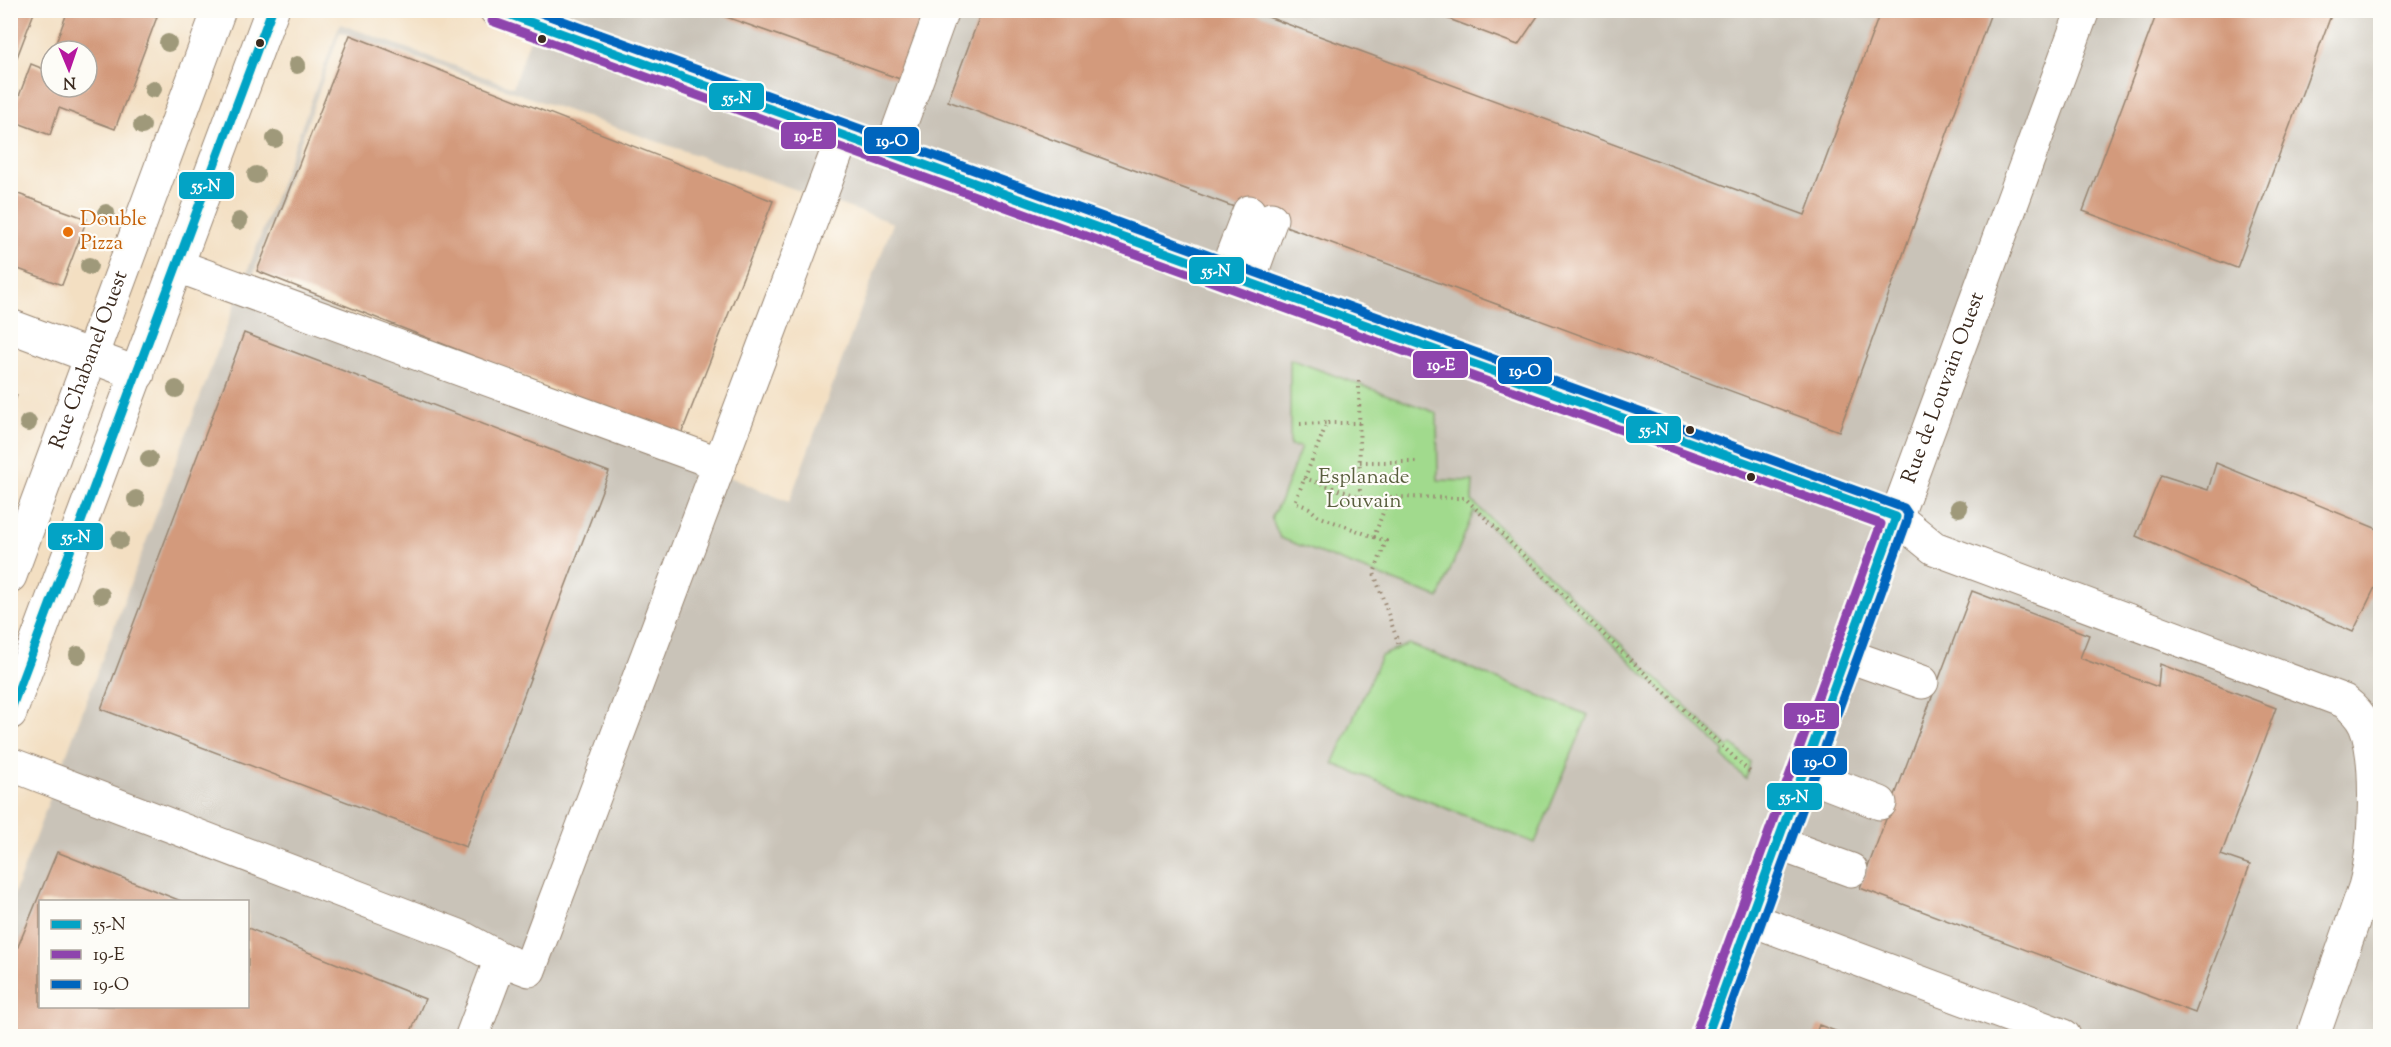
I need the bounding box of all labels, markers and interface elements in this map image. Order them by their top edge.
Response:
unlabelled marker [536,33,548,45]
unlabelled marker [254,37,266,49]
north arrow [39,39,99,99]
text: N [62,70,76,93]
line badge: 55-N [708,82,765,111]
text: 55-N [720,88,752,111]
line badge: 19-E [780,121,837,150]
text: 19-E [794,126,822,149]
line badge: 19-O [863,126,920,155]
text: 19-O [876,131,908,154]
line badge: 55-N [178,171,235,200]
text: 55-N [189,176,221,199]
place label: Double Pizza [80,205,147,259]
marker: Double Pizza [61,225,75,239]
line badge: 55-N [1188,256,1245,285]
text: 55-N [1199,261,1231,284]
street label: Rue Chabanel Ouest [43,267,136,454]
street label: Rue de Louvain Ouest [1895,288,1993,488]
line badge: 19-E [1412,350,1469,379]
text: 19-E [1427,355,1455,378]
line badge: 19-O [1497,356,1553,385]
text: 19-O [1509,361,1541,384]
line badge: 55-N [1625,415,1682,444]
text: 55-N [1637,420,1669,443]
unlabelled marker [1684,424,1696,436]
park label: Esplanade Louvain [1318,463,1410,517]
unlabelled marker [1745,471,1757,483]
line badge: 55-N [47,522,104,551]
text: 55-N [59,527,91,550]
line badge: 19-E [1783,702,1840,730]
text: 19-E [1797,707,1825,730]
line badge: 19-O [1791,747,1848,776]
text: 19-O [1804,752,1836,775]
line badge: 55-N [1766,782,1823,811]
text: 55-N [1777,787,1809,810]
legend [39,900,249,1008]
text: 55-N [92,913,126,939]
text: 19-E [93,943,125,969]
text: 19-O [93,973,129,999]

